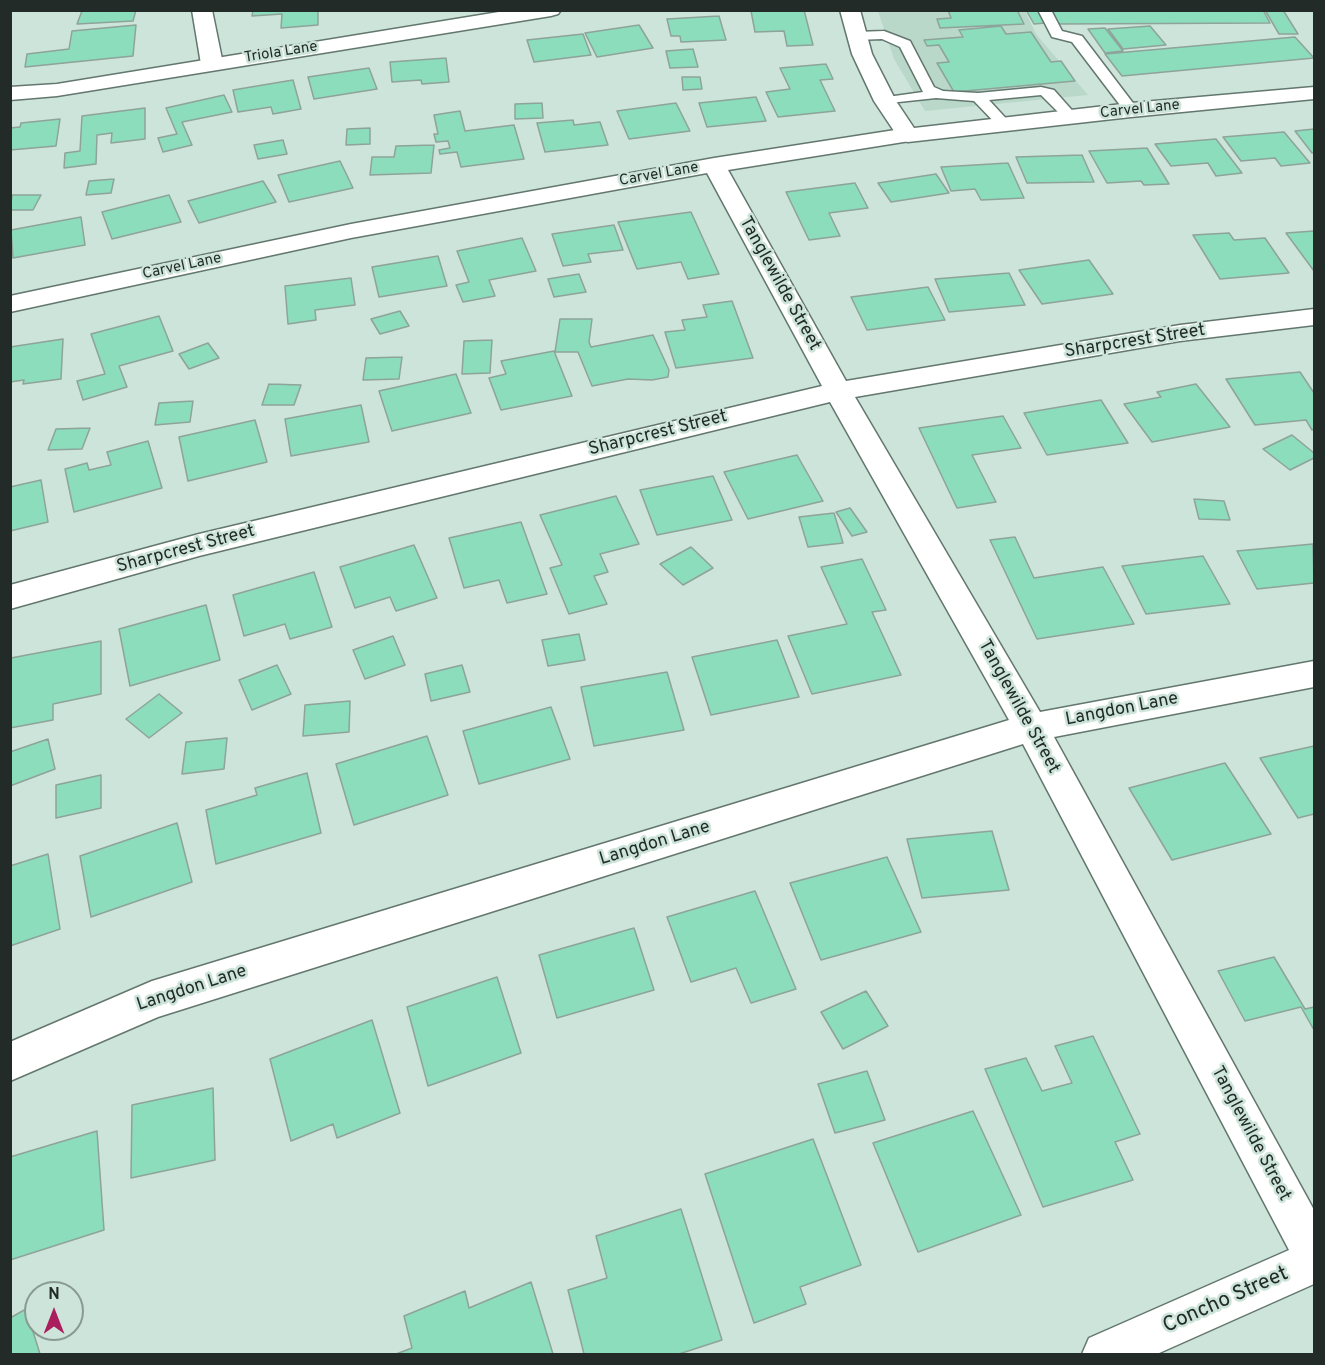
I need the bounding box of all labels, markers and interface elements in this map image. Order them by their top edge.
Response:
street label: Triola Lane [243,38,319,68]
street label: Carvel Lane [1099,97,1181,123]
street label: Carvel Lane [618,159,700,191]
street label: Tanglewilde Street [733,213,825,355]
street label: Carvel Lane [141,250,223,284]
street label: Sharpcrest Street [1063,320,1207,364]
street label: Sharpcrest Street [586,406,730,462]
street label: Sharpcrest Street [115,521,257,579]
street label: Tanglewilde Street [972,636,1064,778]
street label: Langdon Lane [1064,688,1180,732]
street label: Langdon Lane [597,817,713,871]
street label: Langdon Lane [134,961,250,1017]
street label: Tanglewilde Street [1205,1063,1295,1205]
street label: Concho Street [1159,1262,1293,1340]
north arrow [24,1281,84,1341]
text: N [48,1285,60,1305]

